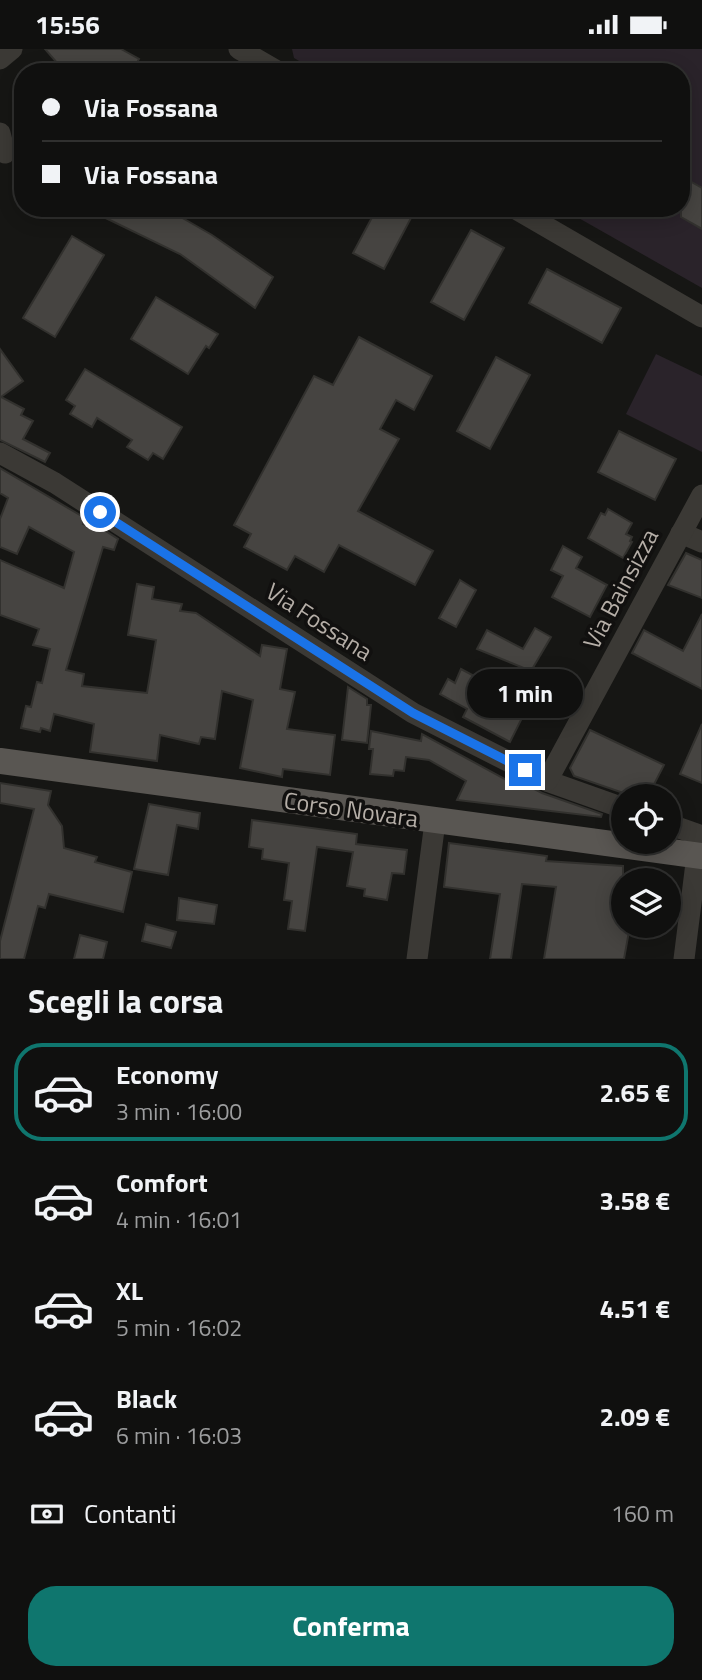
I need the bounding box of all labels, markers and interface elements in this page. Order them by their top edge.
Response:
text: 15:56 [35,5,100,44]
text: Via Fossana [84,88,218,127]
text: Via Fossana [84,155,218,194]
route start [84,496,116,528]
street label: Via Bainsizza [573,522,667,655]
street label: Via Fossana [259,573,380,669]
callout: 1 min [467,669,583,717]
text: 1 min [497,676,553,711]
route end [509,754,541,786]
street label: Corso Novara [282,782,421,836]
map controls [611,784,681,938]
button: locate [611,784,681,854]
button: layers [611,868,681,938]
text: Scegli la corsa [28,977,223,1025]
text: Economy [116,1055,218,1094]
icon: car [32,1061,95,1124]
text: 2.65 € [599,1073,670,1112]
text: 3 min · 16:00 [116,1094,242,1129]
text: Comfort [116,1163,208,1202]
icon: car [32,1169,95,1232]
text: 3.58 € [599,1181,670,1220]
text: 4 min · 16:01 [116,1202,242,1237]
text: XL [116,1271,143,1310]
icon: car [32,1277,95,1340]
text: 4.51 € [599,1289,670,1328]
text: 5 min · 16:02 [116,1310,242,1345]
text: Black [116,1379,177,1418]
icon: car [32,1385,95,1448]
text: 2.09 € [599,1397,670,1436]
text: 6 min · 16:03 [116,1418,242,1453]
text: Contanti [84,1494,176,1533]
icon: cash [28,1495,66,1533]
text: 160 m [611,1496,674,1531]
button: Conferma [28,1586,674,1666]

